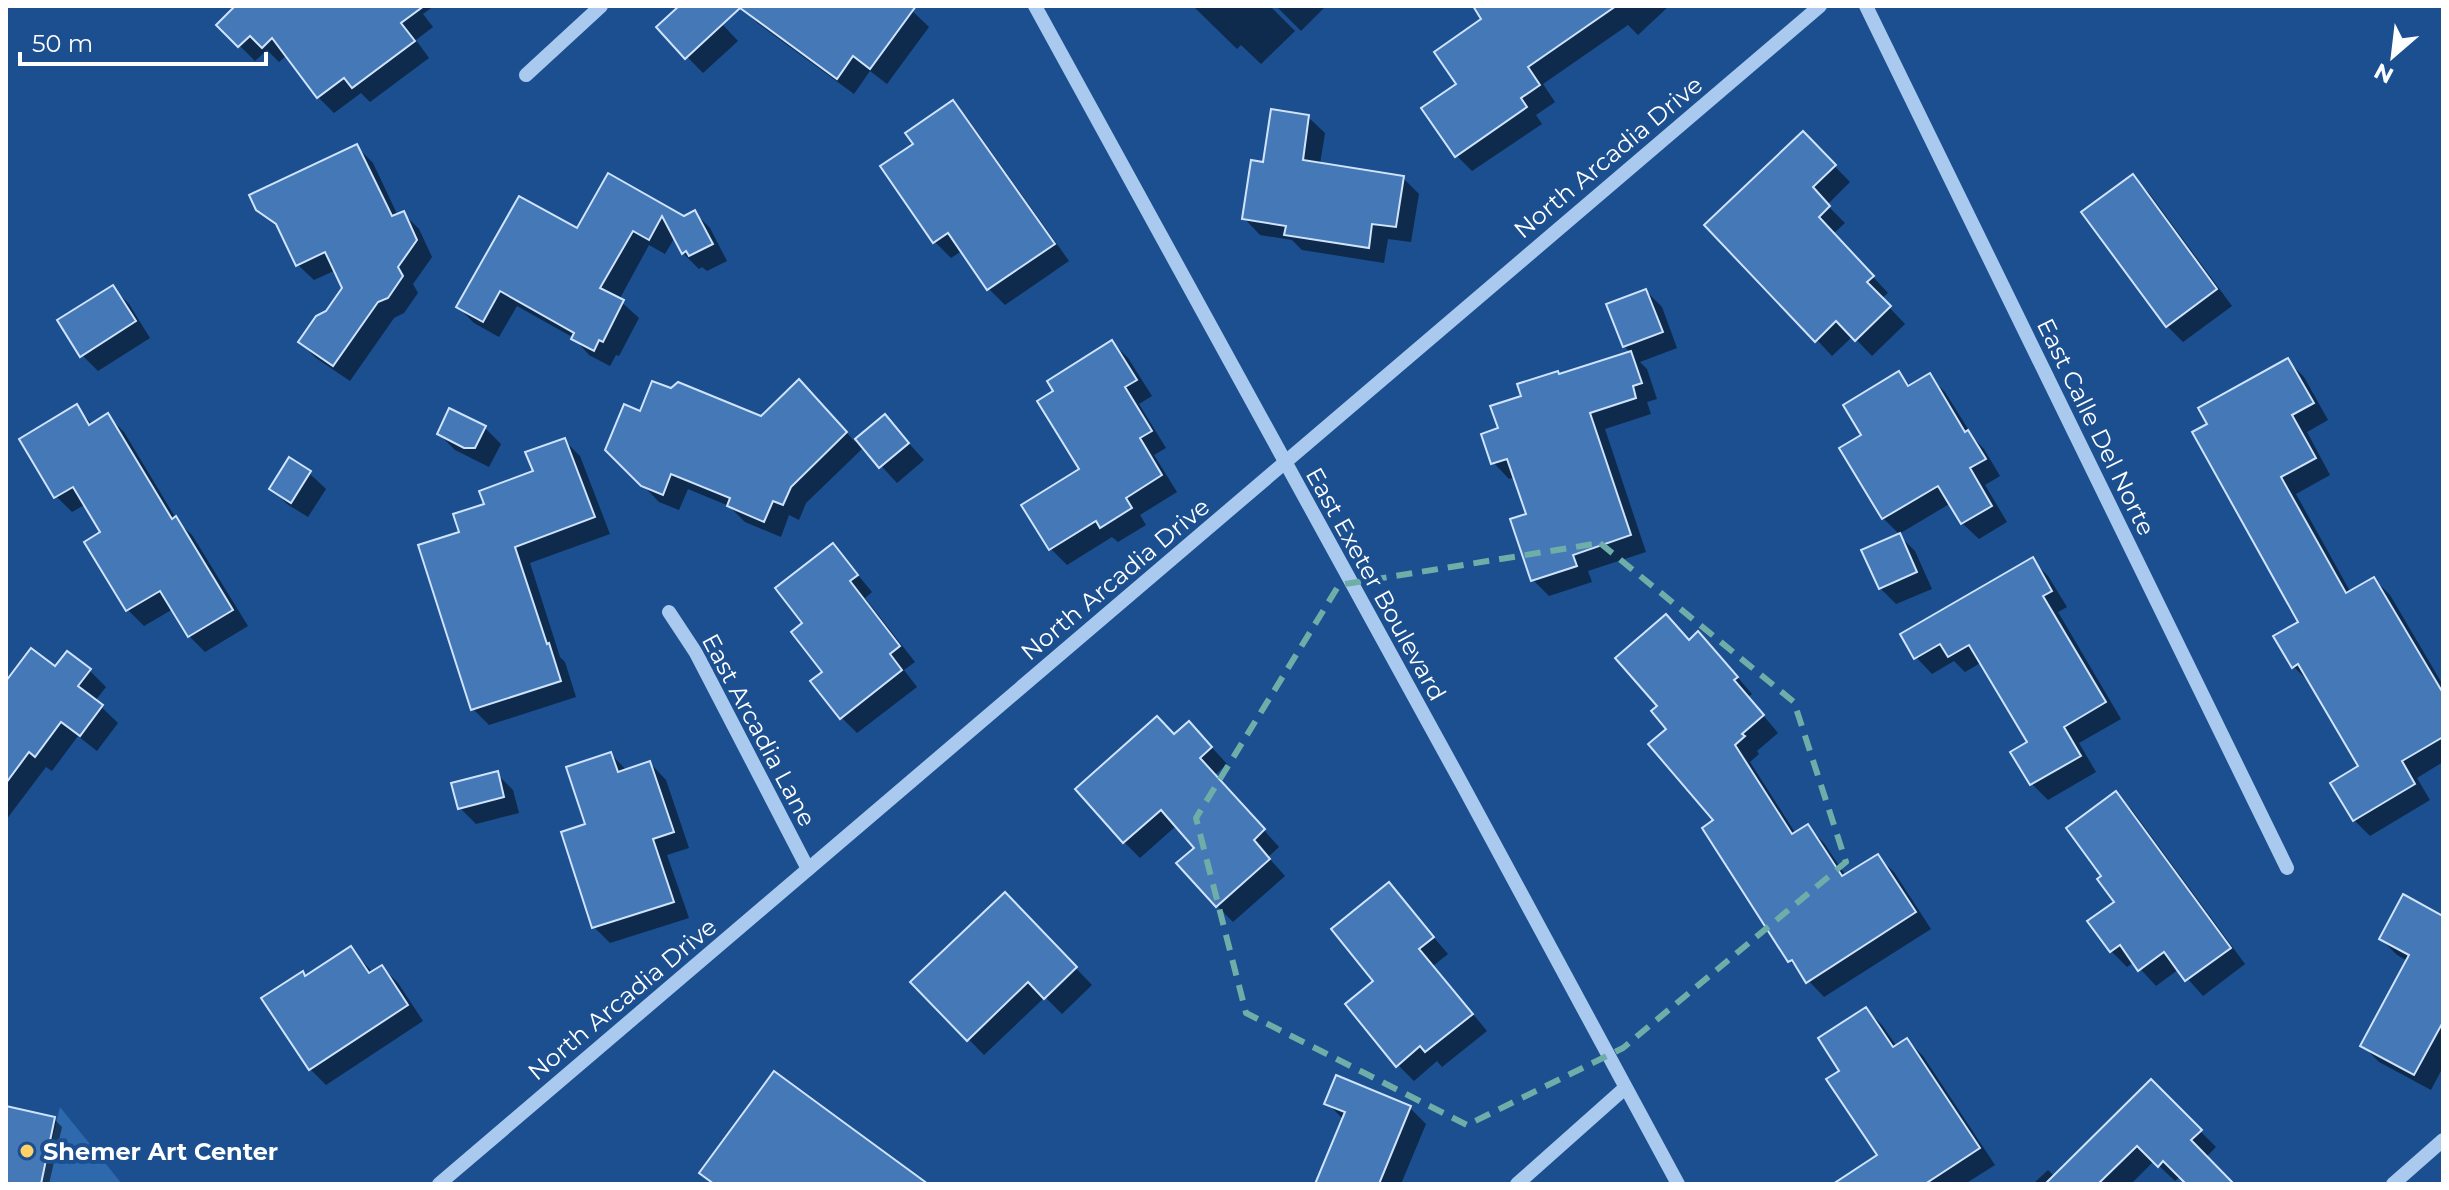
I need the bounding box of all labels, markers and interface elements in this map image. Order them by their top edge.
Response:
scale bar [20,16,266,66]
north arrow [2353,16,2433,96]
text: 50 m [32,29,93,58]
text: N [2370,57,2398,89]
street label: North Arcadia Drive [1508,70,1708,244]
street label: East Calle Del Norte [2031,314,2161,540]
street label: East Exeter Boulevard [1300,462,1452,706]
street label: North Arcadia Drive [1015,492,1215,666]
street label: East Arcadia Lane [696,629,822,831]
street label: North Arcadia Drive [522,912,722,1086]
place label: Shemer Art Center [43,1137,278,1166]
marker: Shemer Art Center [18,1142,36,1160]

